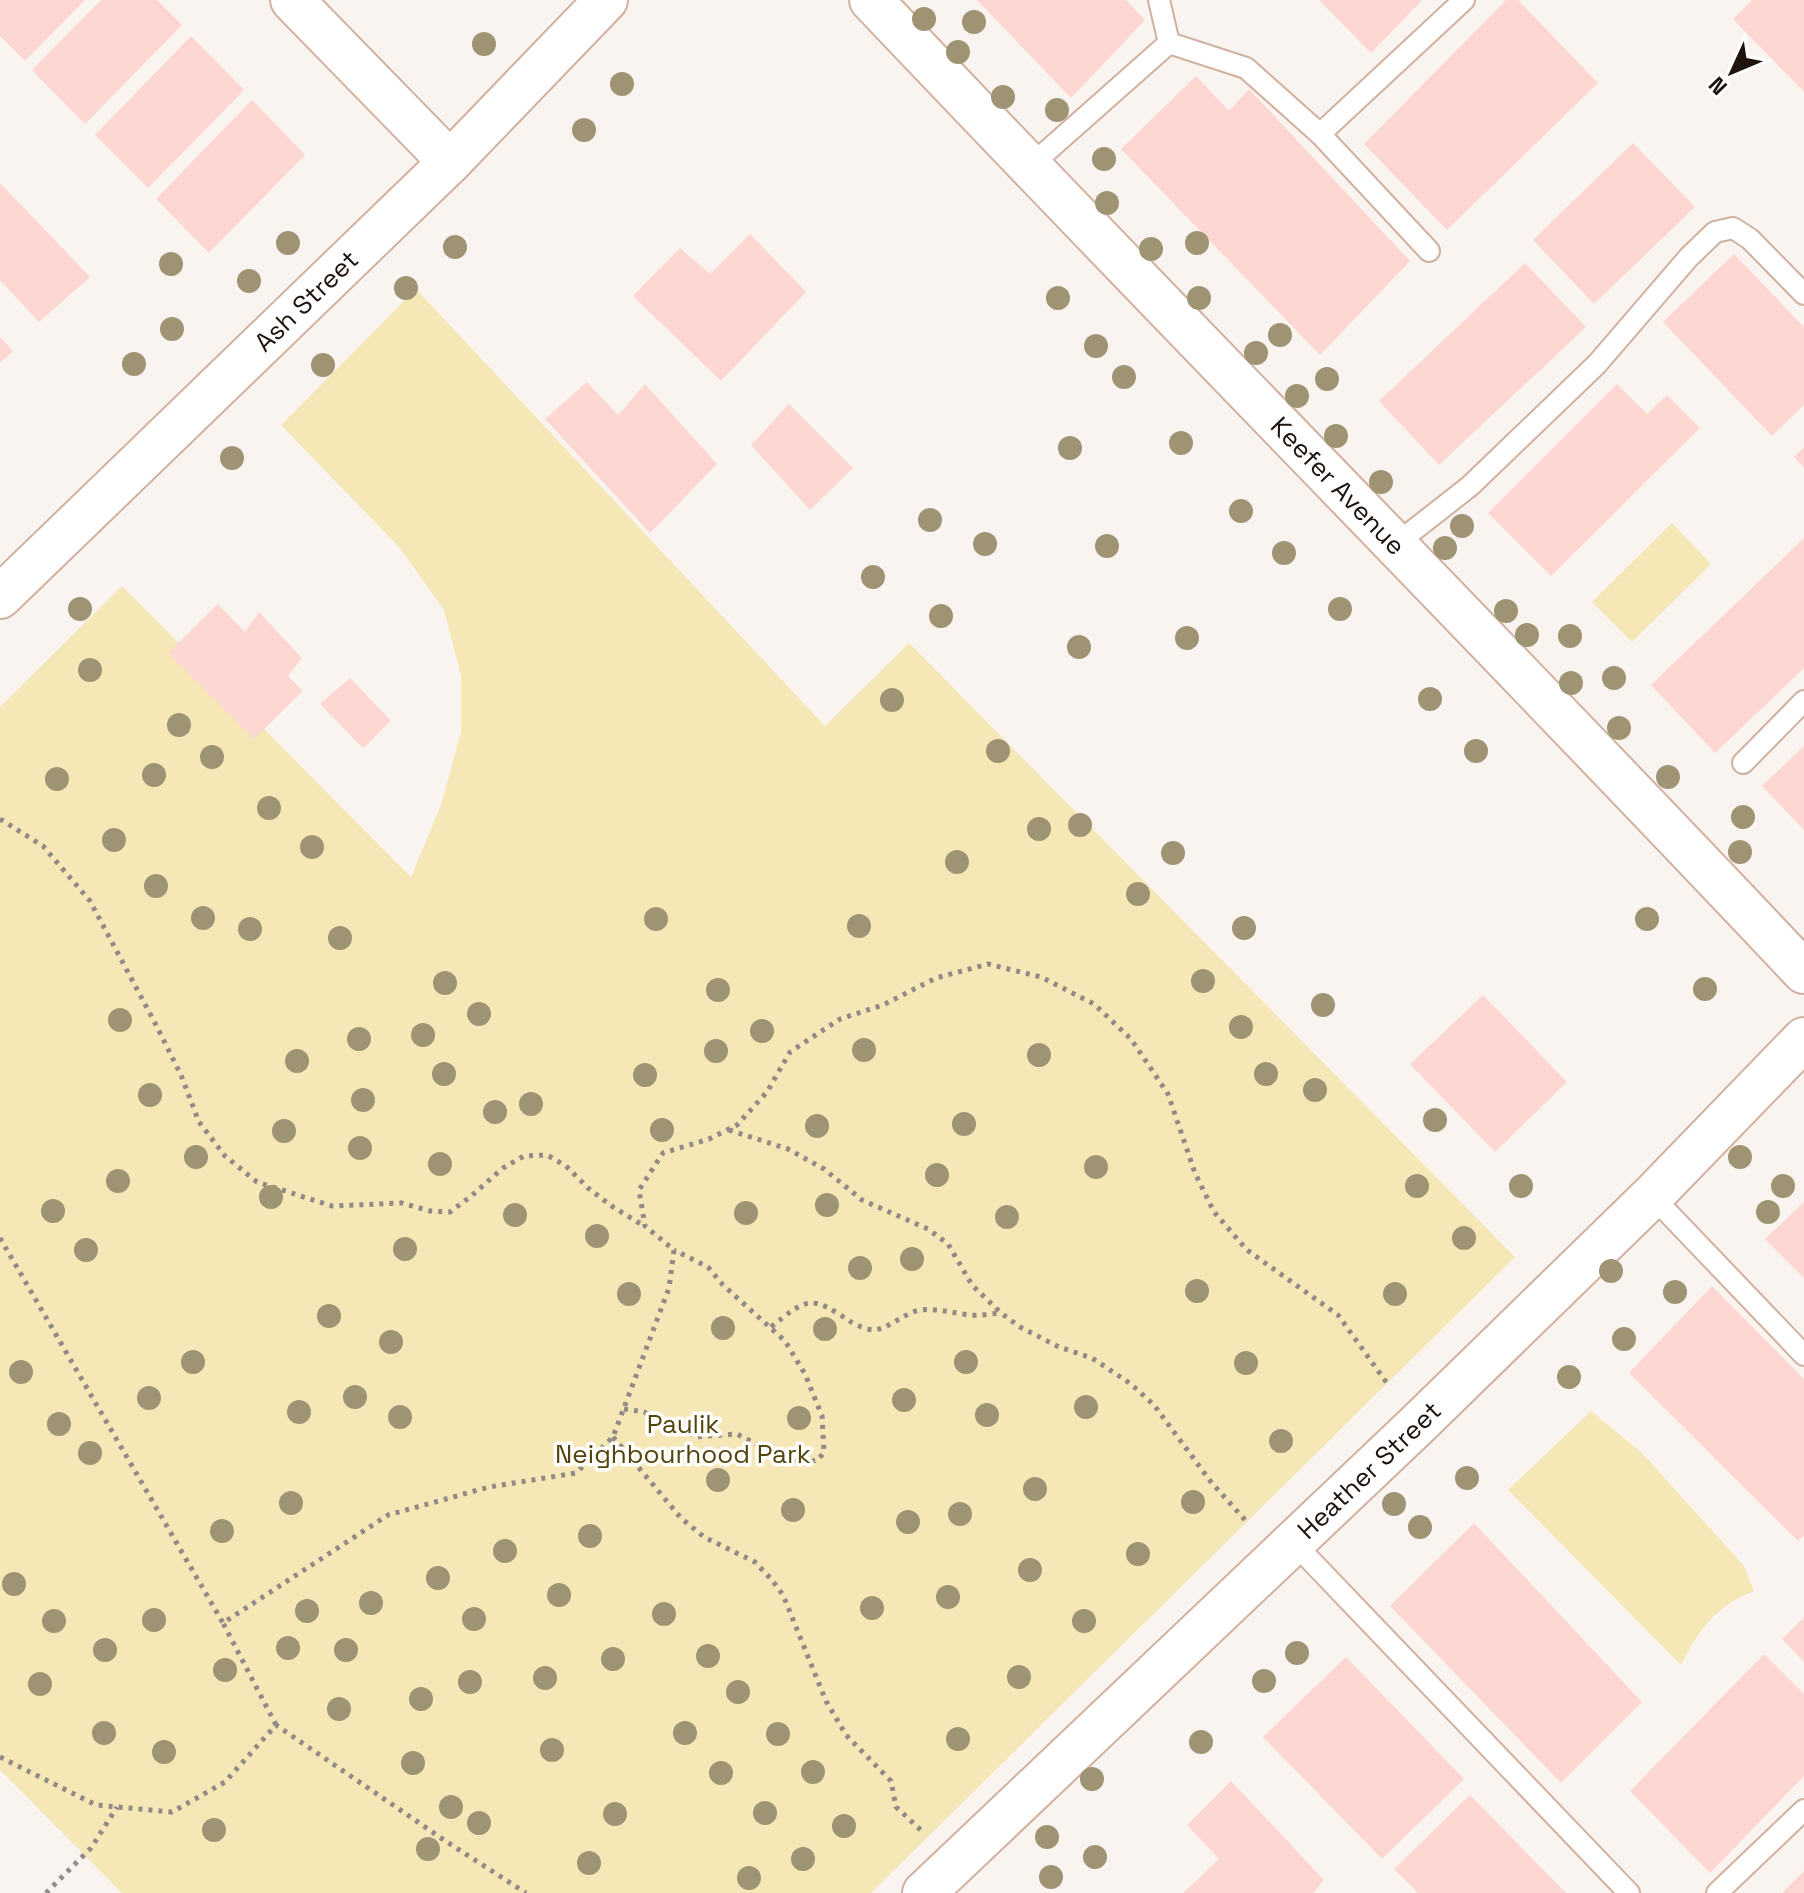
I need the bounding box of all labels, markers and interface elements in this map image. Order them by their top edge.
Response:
north arrow [1692,32,1772,112]
text: N [1702,71,1733,101]
street label: Ash Street [247,243,366,359]
street label: Keefer Avenue [1263,409,1413,562]
street label: Heather Street [1290,1394,1448,1547]
park label: Paulik Neighbourhood Park [555,1407,811,1471]

